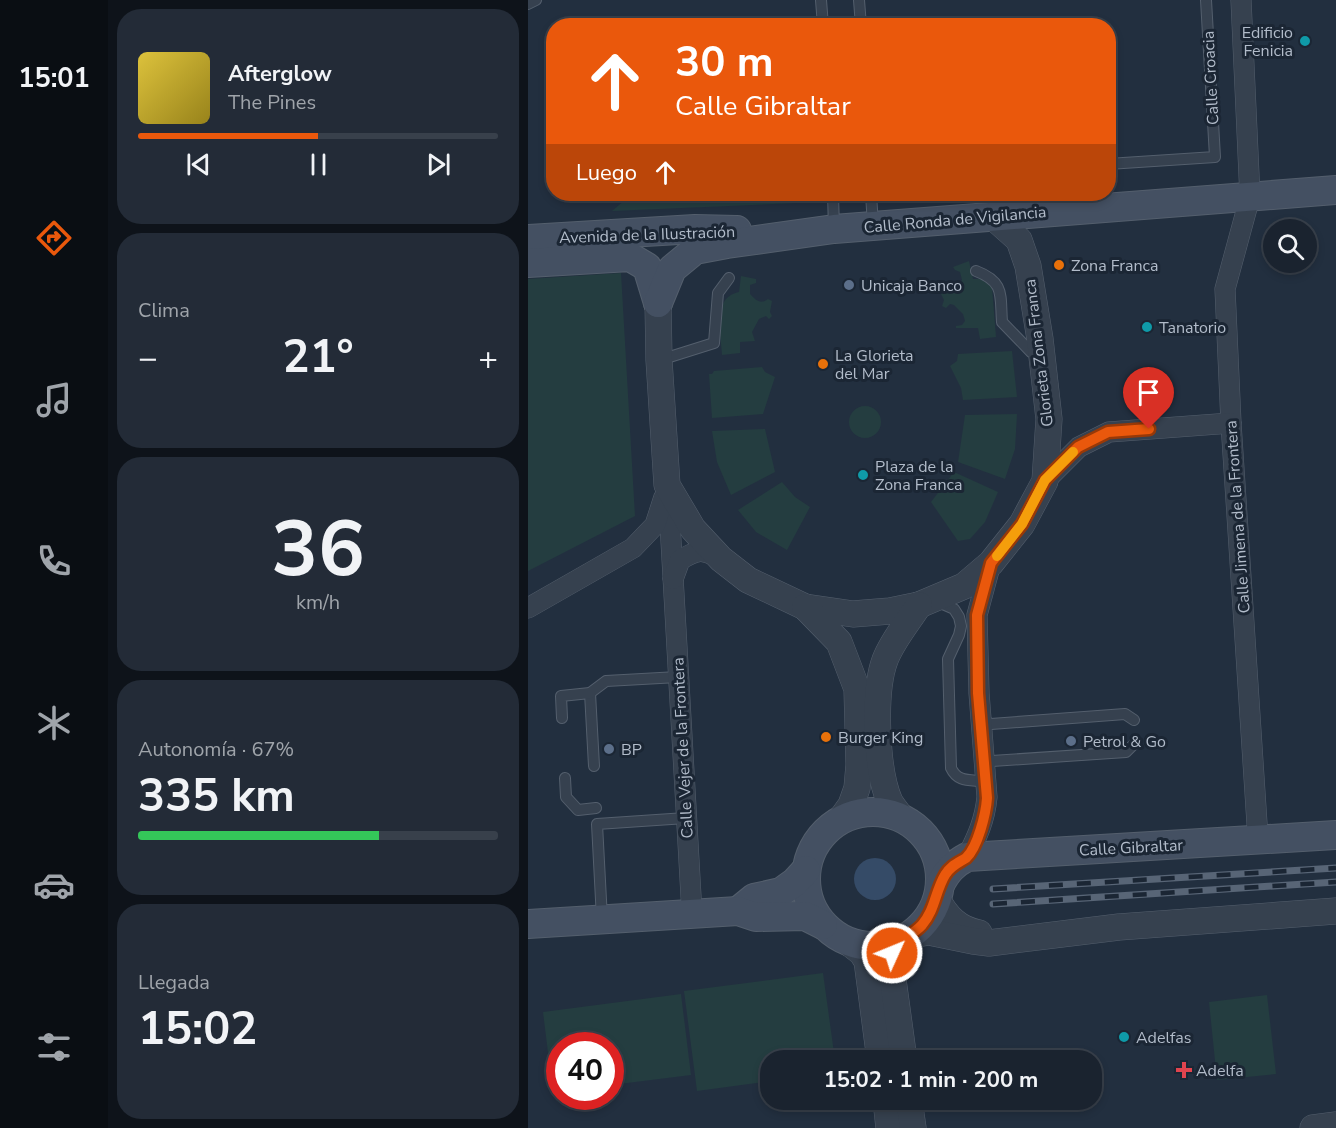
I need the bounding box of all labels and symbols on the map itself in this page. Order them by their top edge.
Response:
place label: Edificio Fenicia [1242,22,1293,62]
street label: Calle Croacia [1198,30,1224,126]
marker: Edificio Fenicia [1298,34,1312,48]
street label: Calle Ronda de Vigilancia [863,201,1047,239]
street label: Avenida de la Ilustración [559,221,735,249]
place label: Zona Franca [1071,255,1158,277]
marker: Zona Franca [1052,258,1066,272]
place label: Unicaja Banco [861,275,962,297]
marker: Unicaja Banco [842,278,856,292]
street label: Glorieta Zona Franca [1019,278,1059,428]
place label: Tanatorio [1159,317,1226,339]
marker: Tanatorio [1140,320,1154,334]
place label: La Glorieta del Mar [835,345,913,385]
marker: La Glorieta del Mar [816,357,830,371]
pin [1123,367,1174,429]
street label: Calle Jimena de la Frontera [1220,420,1256,614]
place label: Plaza de la Zona Franca [875,456,962,496]
marker: Plaza de la Zona Franca [856,468,870,482]
street label: Calle Vejer de la Frontera [667,657,699,839]
place label: Burger King [838,727,923,749]
marker: Burger King [819,730,833,744]
place label: Petrol & Go [1083,731,1166,753]
marker: Petrol & Go [1064,734,1078,748]
place label: BP [621,739,642,761]
marker: BP [602,742,616,756]
street label: Calle Gibraltar [1078,834,1184,862]
position arrow [860,921,924,985]
place label: Adelfas [1136,1027,1191,1049]
marker: Adelfas [1117,1030,1131,1044]
speed limit sign: 40 [546,1032,624,1110]
place label: Adelfa [1196,1060,1244,1082]
marker: Adelfa [1177,1063,1191,1077]

